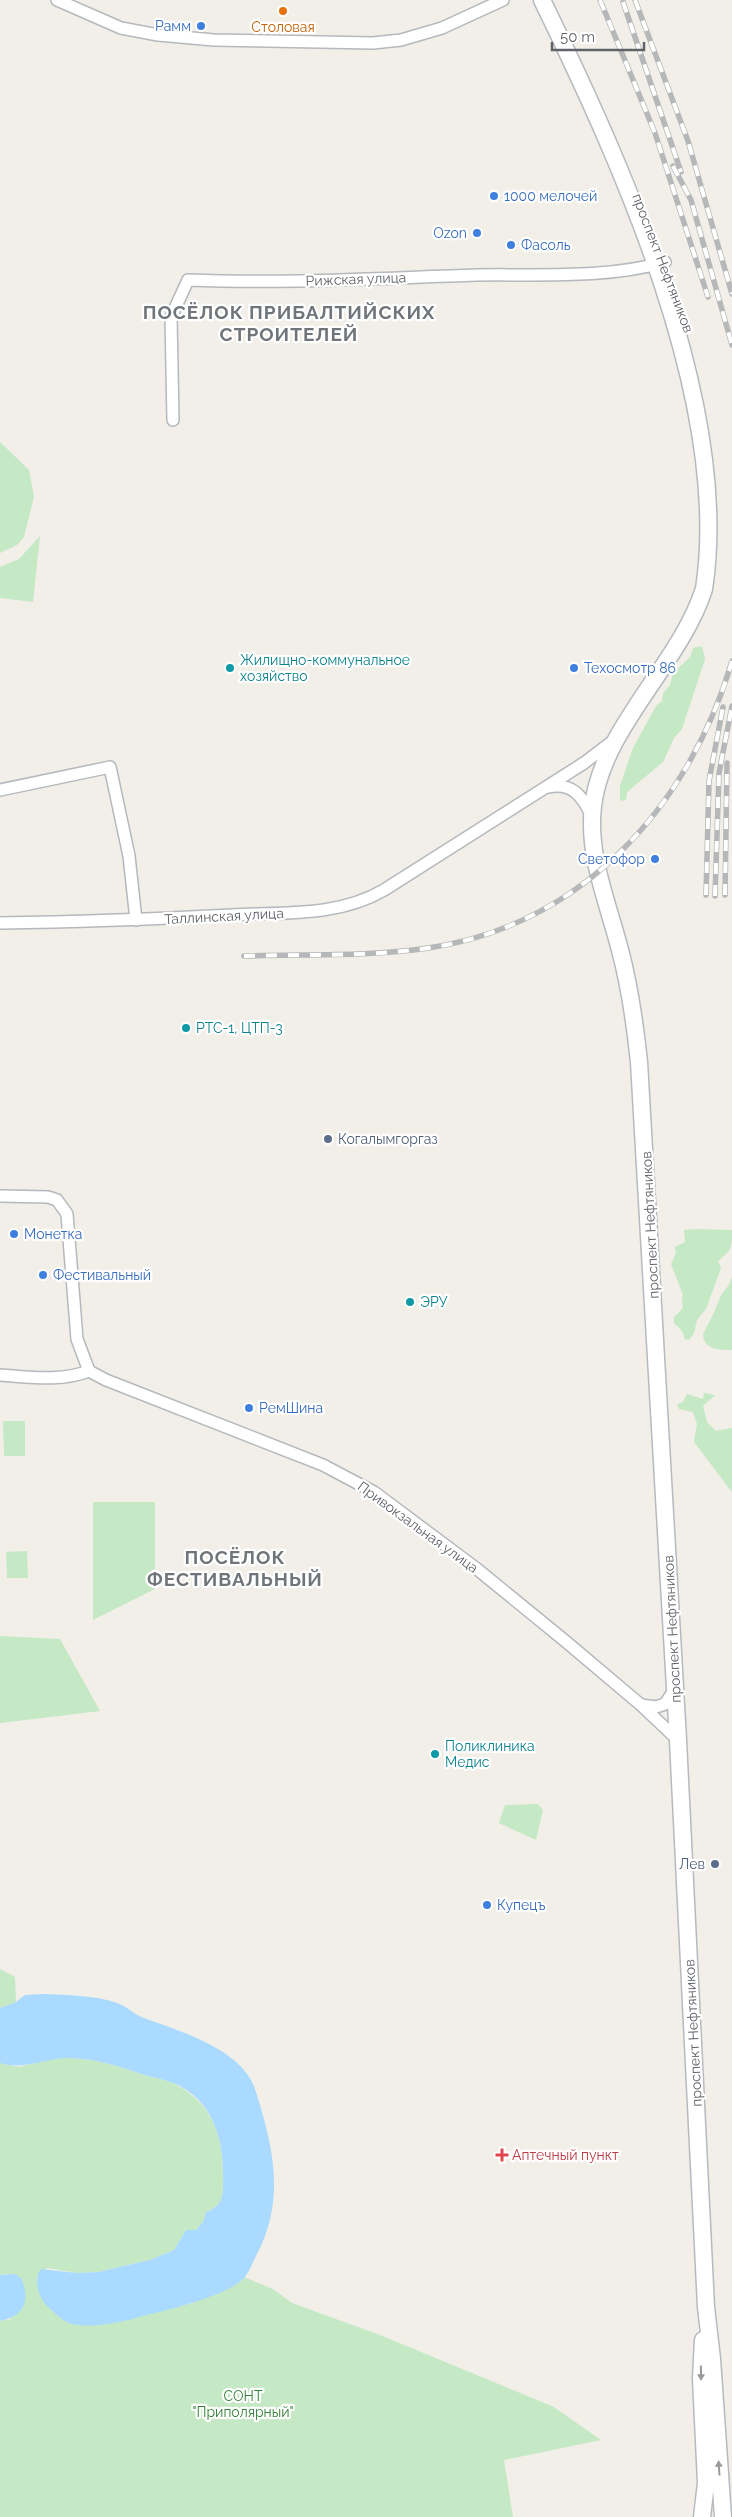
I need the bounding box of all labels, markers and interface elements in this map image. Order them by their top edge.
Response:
marker: Столовая [277,5,289,17]
place label: Рамм [155,18,191,34]
place label: Столовая [251,19,315,35]
marker: Рамм [195,20,207,32]
scale bar [552,20,644,52]
text: 50 m [560,28,595,46]
place label: 1000 мелочей [504,188,597,204]
marker: 1000 мелочей [488,190,500,202]
street label: проспект Нефтяников [629,191,697,335]
place label: Ozon [433,225,467,241]
marker: Ozon [471,227,483,239]
place label: Фасоль [521,237,571,253]
marker: Фасоль [505,239,517,251]
street label: Рижская улица [305,269,407,289]
district label: ПОСЁЛОК ПРИБАЛТИЙСКИХ СТРОИТЕЛЕЙ [143,301,435,345]
place label: Жилищно-коммунальное хозяйство [240,652,410,684]
place label: Техосмотр 86 [584,660,676,676]
marker: Жилищно-коммунальное хозяйство [224,662,236,674]
marker: Техосмотр 86 [568,662,580,674]
place label: Светофор [578,851,645,867]
marker: Светофор [649,853,661,865]
street label: Таллинская улица [164,905,284,927]
place label: РТС-1, ЦТП-3 [196,1020,283,1036]
marker: РТС-1, ЦТП-3 [180,1022,192,1034]
place label: Когалымгоргаз [338,1131,438,1147]
marker: Когалымгоргаз [322,1133,334,1145]
street label: проспект Нефтяников [638,1151,662,1299]
place label: Монетка [24,1226,82,1242]
marker: Монетка [8,1228,20,1240]
place label: Фестивальный [53,1267,151,1283]
marker: Фестивальный [37,1269,49,1281]
place label: ЭРУ [420,1294,448,1310]
marker: ЭРУ [404,1296,416,1308]
place label: РемШина [259,1400,323,1416]
marker: РемШина [243,1402,255,1414]
street label: Привокзальная улица [355,1478,481,1576]
district label: ПОСЁЛОК ФЕСТИВАЛЬНЫЙ [147,1546,323,1590]
street label: проспект Нефтяников [660,1555,684,1703]
place label: Поликлиника Медис [445,1738,535,1770]
marker: Поликлиника Медис [429,1748,441,1760]
place label: Лев [679,1856,705,1872]
marker: Лев [709,1858,721,1870]
place label: Купецъ [497,1897,546,1913]
marker: Купецъ [481,1899,493,1911]
street label: проспект Нефтяников [681,1959,705,2107]
place label: Аптечный пункт [512,2147,619,2163]
marker: Аптечный пункт [496,2149,508,2161]
one-way arrow [697,2366,705,2382]
park label: СОНТ "Приполярный" [192,2388,294,2420]
one-way arrow [715,2460,723,2476]

